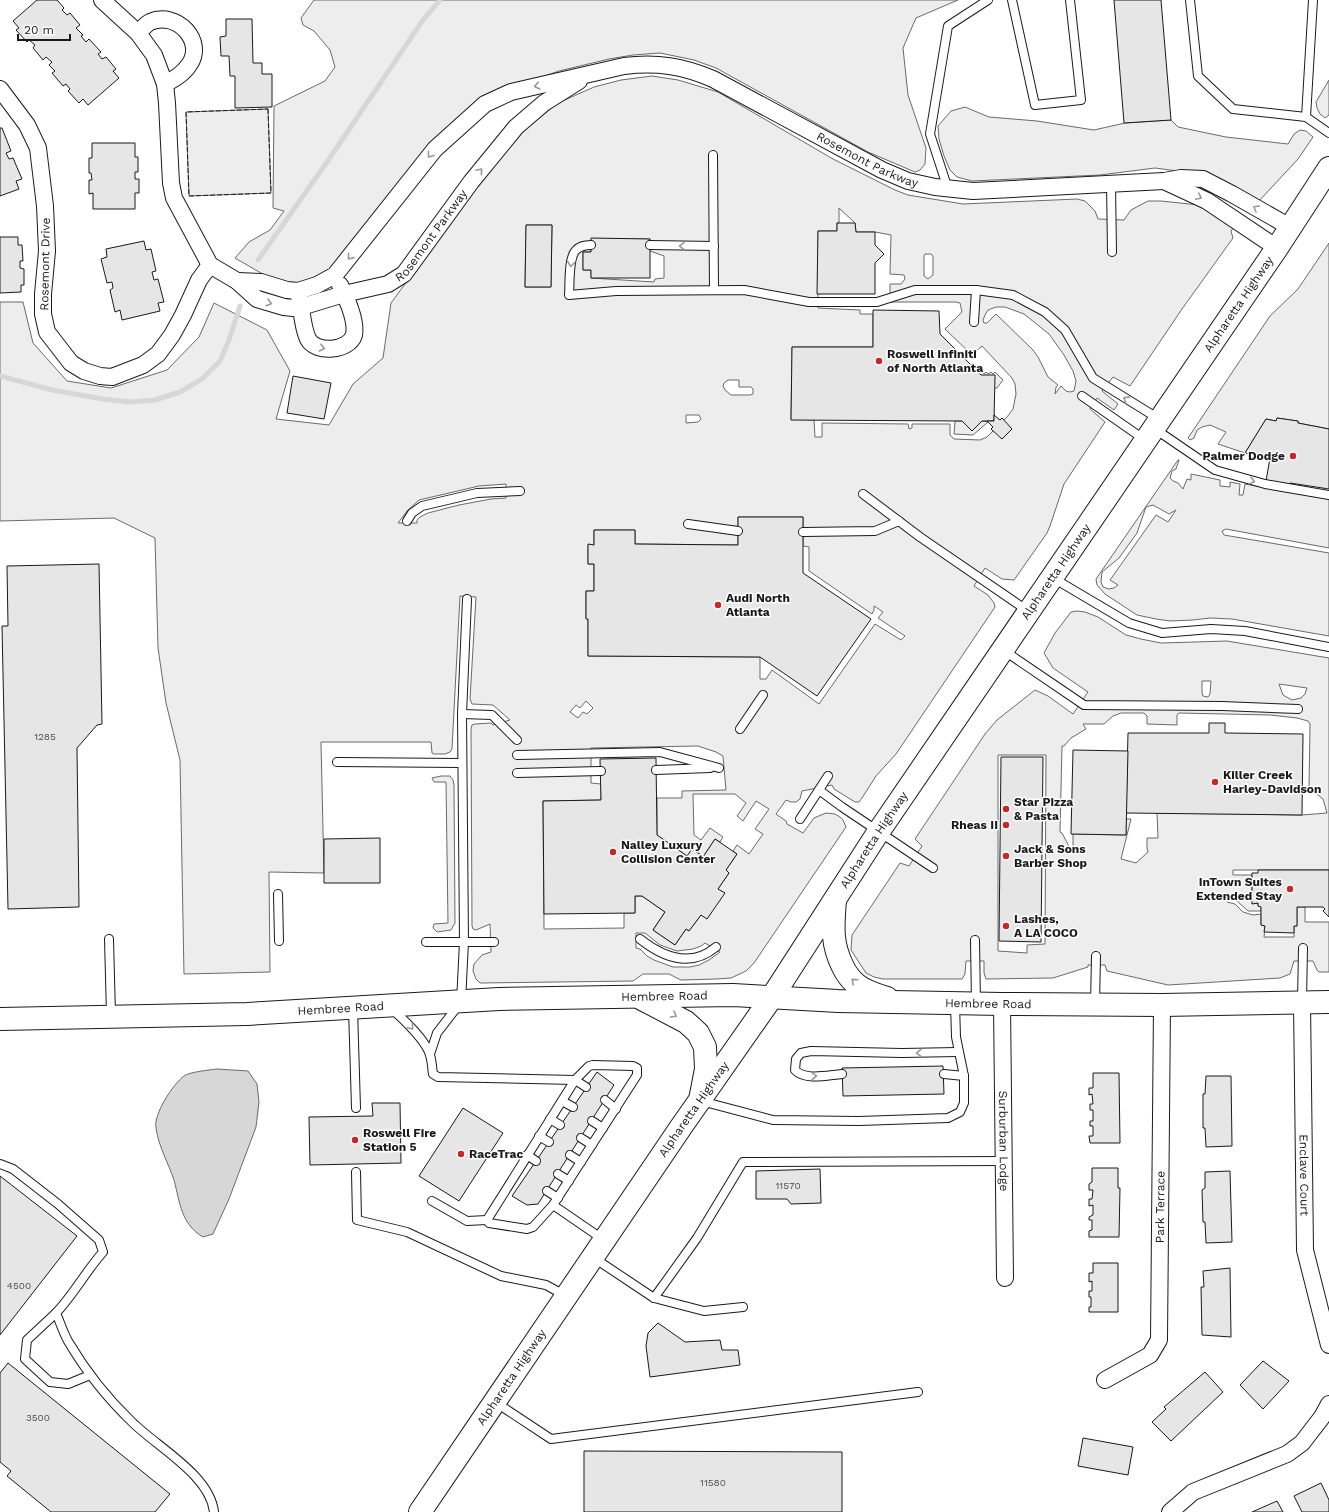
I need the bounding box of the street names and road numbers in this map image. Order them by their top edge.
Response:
street label: Rosemont Parkway [814,129,920,190]
street label: Rosemont Parkway [393,186,471,285]
street label: Rosemont Drive [37,217,53,311]
street label: Alpharetta Highway [1201,253,1277,355]
street label: Alpharetta Highway [1018,521,1094,623]
street label: Alpharetta Highway [837,788,911,891]
street label: Hembree Road [621,988,708,1004]
street label: Hembree Road [945,996,1032,1011]
street label: Hembree Road [297,999,384,1018]
street label: Alpharetta Highway [656,1058,732,1160]
street label: Surburban Lodge [996,1091,1011,1191]
street label: Enclave Court [1297,1134,1312,1216]
street label: Park Terrace [1153,1171,1168,1243]
street label: Alpharetta Highway [474,1326,549,1428]

